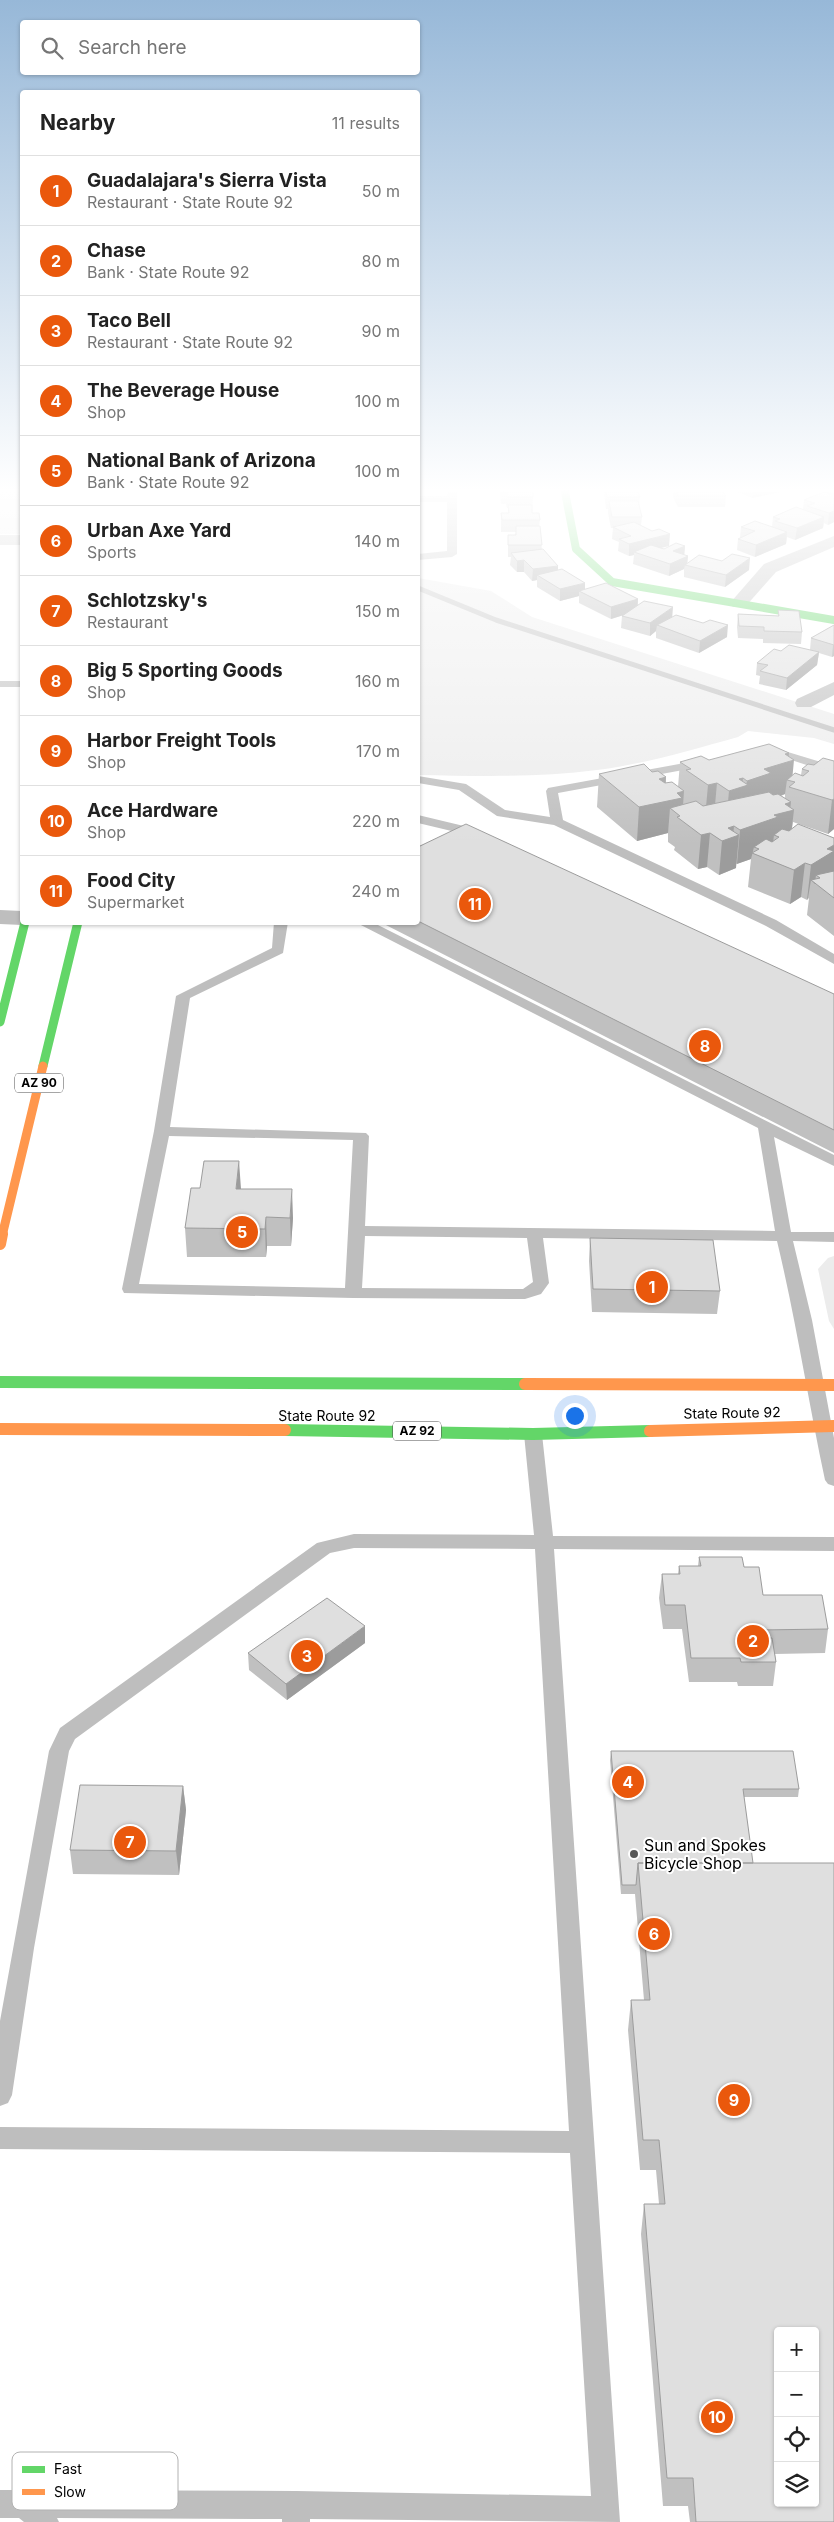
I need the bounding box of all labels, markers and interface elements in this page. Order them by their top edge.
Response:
search box [20,20,420,75]
icon: search [38,34,66,62]
text: Search here [78,36,187,59]
text: Nearby [40,110,115,135]
text: 11 results [332,113,400,133]
text: Guadalajara's Sierra Vista [87,169,327,192]
text: 1 [53,181,59,201]
text: 50 m [362,181,400,201]
text: Restaurant · State Route 92 [87,192,293,212]
text: Chase [87,239,146,262]
text: 2 [51,251,61,271]
text: 80 m [361,251,400,271]
text: Bank · State Route 92 [87,262,249,282]
text: Taco Bell [87,309,171,332]
text: 3 [51,321,61,341]
text: 90 m [361,321,400,341]
text: Restaurant · State Route 92 [87,332,293,352]
text: The Beverage House [87,379,279,402]
text: 4 [51,391,61,411]
text: 100 m [355,391,400,411]
text: Shop [87,402,126,422]
text: National Bank of Arizona [87,449,316,472]
text: 5 [51,461,61,481]
text: 100 m [355,461,400,481]
text: Bank · State Route 92 [87,472,249,492]
text: Urban Axe Yard [87,519,231,542]
text: 6 [51,531,61,551]
text: 140 m [355,531,400,551]
text: Sports [87,542,136,562]
text: Schlotzsky's [87,589,207,612]
text: 7 [51,601,61,621]
text: 150 m [355,601,400,621]
text: Restaurant [87,612,168,632]
text: Big 5 Sporting Goods [87,659,283,682]
text: 8 [51,671,61,691]
text: 160 m [355,671,400,691]
text: Shop [87,682,126,702]
text: Harbor Freight Tools [87,729,276,752]
text: 9 [51,741,61,761]
text: 170 m [356,741,400,761]
text: Shop [87,752,126,772]
text: Ace Hardware [87,799,218,822]
text: 10 [47,811,65,831]
text: 220 m [352,811,400,831]
text: Shop [87,822,126,842]
text: Food City [87,869,175,892]
text: 11 [49,881,63,901]
text: 240 m [352,881,400,901]
pin: 11 [459,885,491,923]
text: Supermarket [87,892,184,912]
pin: 8 [689,1027,721,1065]
road number: AZ 90 [15,1074,63,1092]
pin: 5 [226,1213,258,1251]
pin: 1 [636,1268,668,1306]
your location [562,1403,588,1429]
street label: State Route 92 [683,1403,781,1422]
street label: State Route 92 [278,1407,376,1424]
road number: AZ 92 [393,1422,441,1440]
pin: 2 [737,1622,769,1660]
pin: 3 [291,1637,323,1675]
pin: 4 [612,1763,644,1801]
pin: 7 [114,1823,146,1861]
place label: Sun and Spokes Bicycle Shop [644,1835,766,1873]
marker: Sun and Spokes Bicycle Shop [628,1848,640,1860]
pin: 6 [638,1915,670,1953]
pin: 9 [718,2081,750,2119]
map controls [774,2327,819,2507]
button: + [774,2327,819,2372]
button: − [774,2372,819,2417]
pin: 10 [701,2398,733,2436]
button: locate [774,2417,819,2462]
legend [12,2452,178,2510]
text: Fast [54,2460,82,2477]
button: layers [774,2462,819,2507]
text: Slow [54,2483,86,2500]

